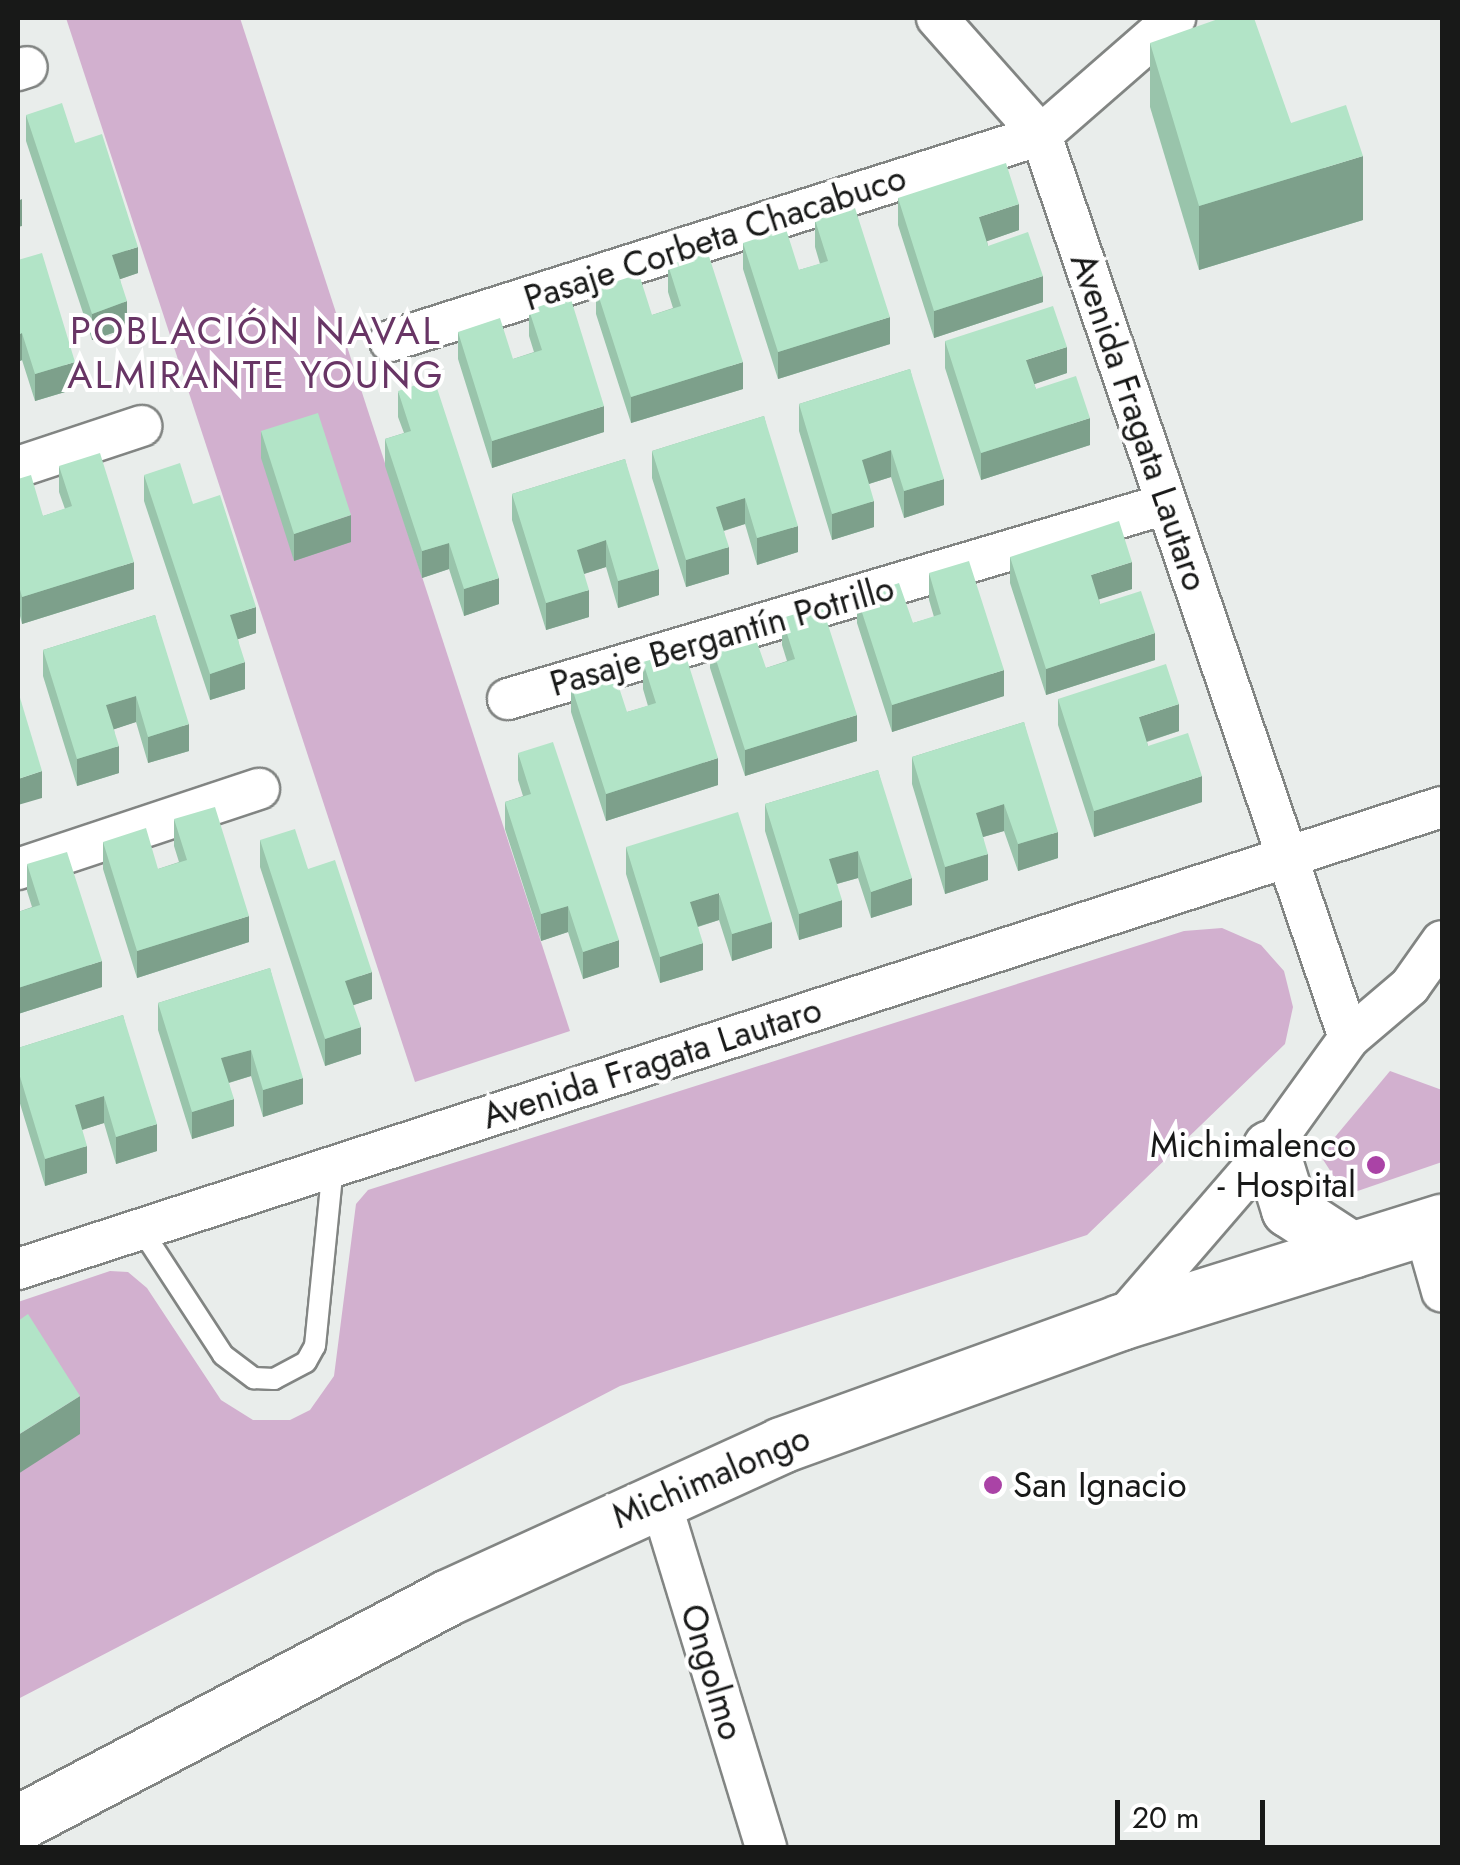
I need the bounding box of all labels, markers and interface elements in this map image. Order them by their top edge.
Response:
street label: Pasaje Corbeta Chacabuco [519,156,911,320]
street label: Avenida Fragata Lautaro [1062,248,1216,596]
district label: POBLACIÓN NAVAL ALMIRANTE YOUNG [67,308,445,398]
street label: Pasaje Bergantín Potrillo [545,567,899,705]
street label: Avenida Fragata Lautaro [477,988,827,1138]
place label: Michimalenco - Hospital [1150,1124,1356,1206]
marker: Michimalenco - Hospital [1365,1154,1387,1176]
street label: Michimalongo [606,1417,816,1537]
place label: San Ignacio [1013,1464,1187,1506]
marker: San Ignacio [982,1474,1004,1496]
street label: Ongolmo [672,1599,752,1745]
scale bar [1120,1780,1270,1842]
text: 20 m [1132,1796,1199,1839]

